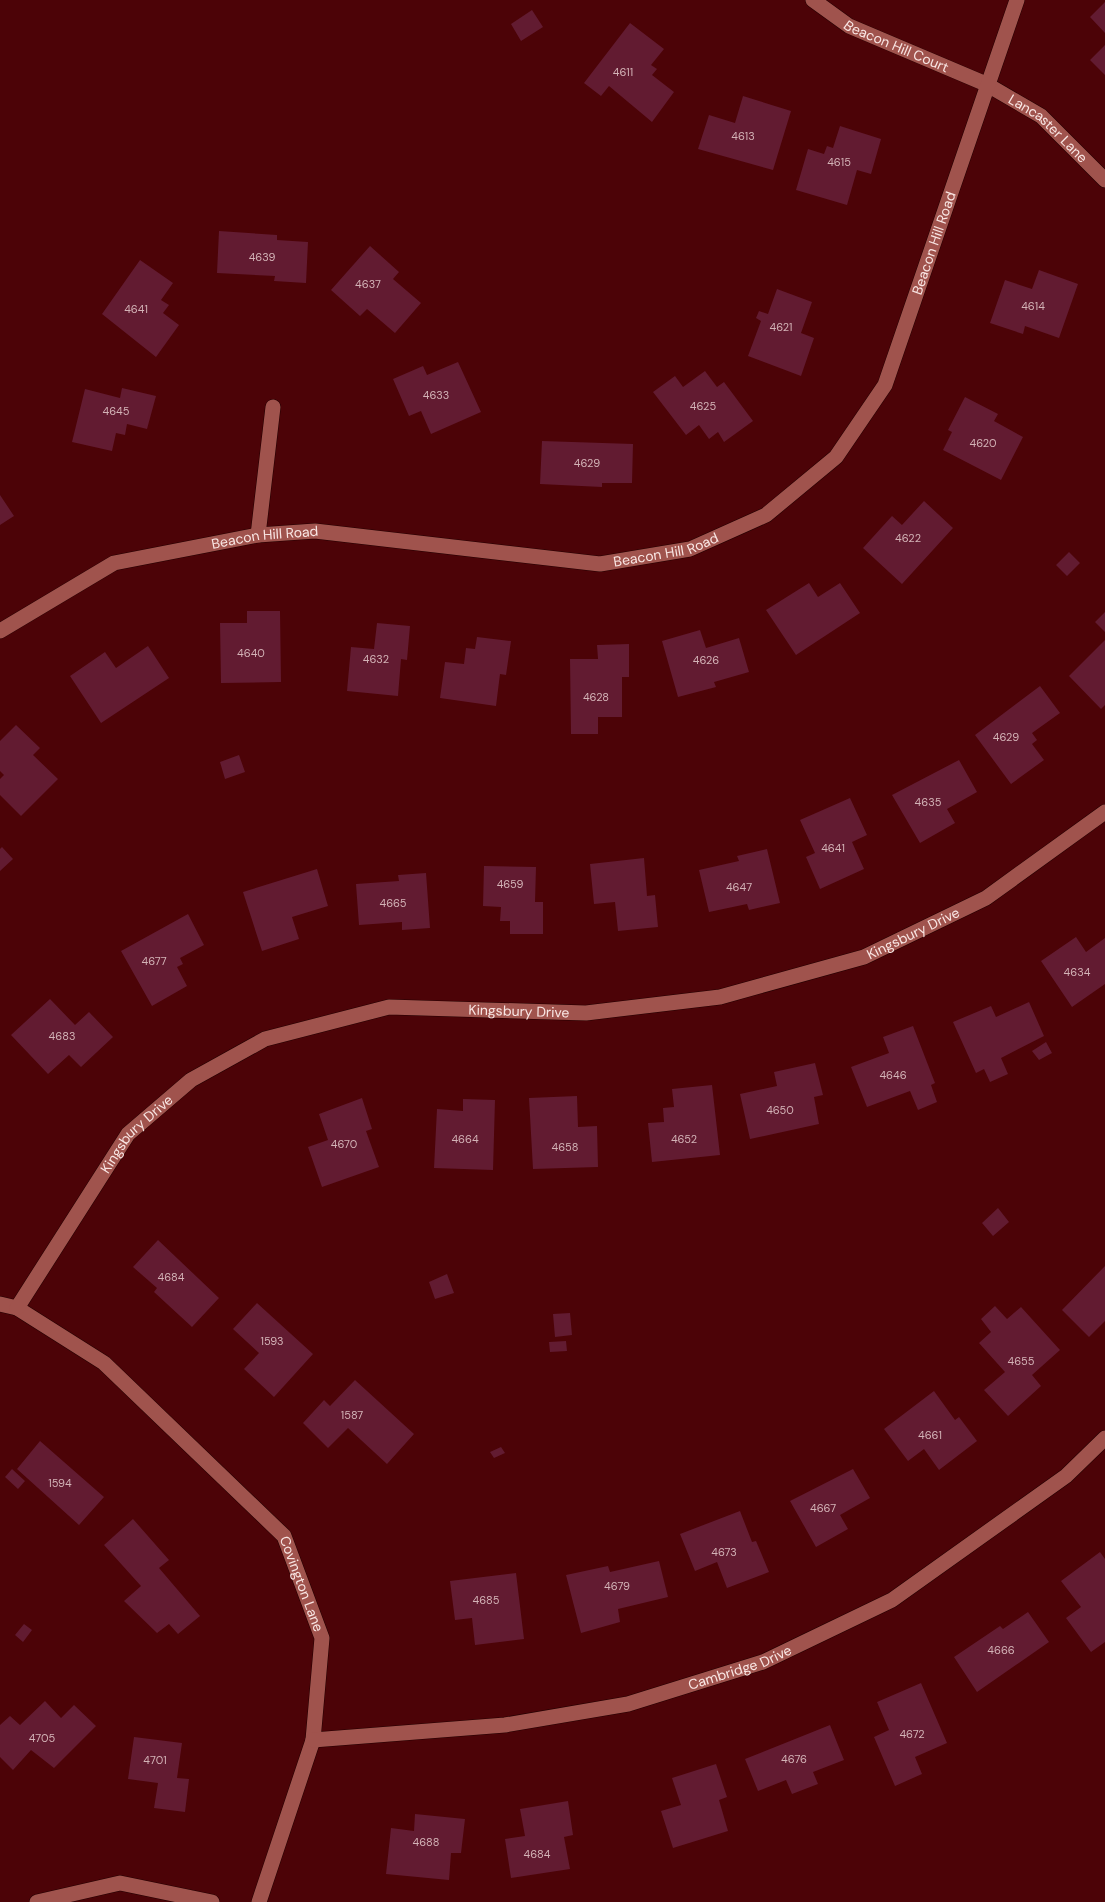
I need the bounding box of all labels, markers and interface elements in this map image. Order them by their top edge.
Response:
street label: Beacon Hill Court [840,16,952,76]
house number: 4611 [613,65,633,79]
street label: Lancaster Lane [1005,90,1092,167]
house number: 4613 [731,129,755,143]
house number: 4615 [827,155,851,169]
street label: Beacon Hill Road [908,189,960,297]
house number: 4639 [249,250,275,264]
house number: 4637 [355,277,381,291]
house number: 4614 [1021,299,1045,313]
house number: 4641 [124,302,148,316]
house number: 4621 [769,320,793,334]
house number: 4633 [423,388,449,402]
house number: 4625 [690,399,716,413]
house number: 4645 [103,404,130,418]
house number: 4620 [969,436,997,450]
house number: 4629 [574,456,600,470]
street label: Beacon Hill Road [210,522,319,553]
street label: Beacon Hill Road [612,528,721,571]
house number: 4622 [895,531,921,545]
house number: 4640 [237,646,265,660]
house number: 4632 [363,652,389,666]
house number: 4626 [693,653,719,667]
house number: 4628 [583,690,609,704]
house number: 4629 [993,730,1019,744]
house number: 4635 [915,795,942,809]
house number: 4641 [821,841,845,855]
house number: 4659 [497,877,523,891]
house number: 4647 [726,880,752,894]
house number: 4665 [380,896,407,910]
street label: Kingsbury Drive [864,903,963,963]
house number: 4677 [141,954,167,968]
house number: 4634 [1064,965,1091,979]
street label: Kingsbury Drive [468,1000,570,1021]
house number: 4683 [49,1029,75,1043]
house number: 4646 [879,1068,907,1082]
street label: Kingsbury Drive [96,1091,177,1177]
house number: 4650 [766,1103,794,1117]
house number: 4664 [451,1132,479,1146]
house number: 4652 [671,1132,697,1146]
house number: 4670 [331,1137,357,1151]
house number: 4658 [552,1140,578,1154]
house number: 4684 [158,1270,185,1284]
house number: 1593 [260,1334,284,1348]
house number: 4655 [1008,1354,1035,1368]
house number: 1587 [341,1408,363,1422]
house number: 4661 [918,1428,942,1442]
house number: 1594 [48,1476,72,1490]
house number: 4667 [810,1501,836,1515]
street label: Covington Lane [276,1533,328,1634]
house number: 4673 [711,1545,737,1559]
house number: 4679 [604,1579,630,1593]
house number: 4685 [473,1593,500,1607]
street label: Cambridge Drive [686,1641,795,1694]
house number: 4666 [987,1643,1015,1657]
house number: 4672 [899,1727,925,1741]
house number: 4705 [29,1731,56,1745]
house number: 4676 [781,1752,807,1766]
house number: 4701 [143,1753,167,1767]
house number: 4688 [413,1835,439,1849]
house number: 4684 [524,1847,551,1861]

